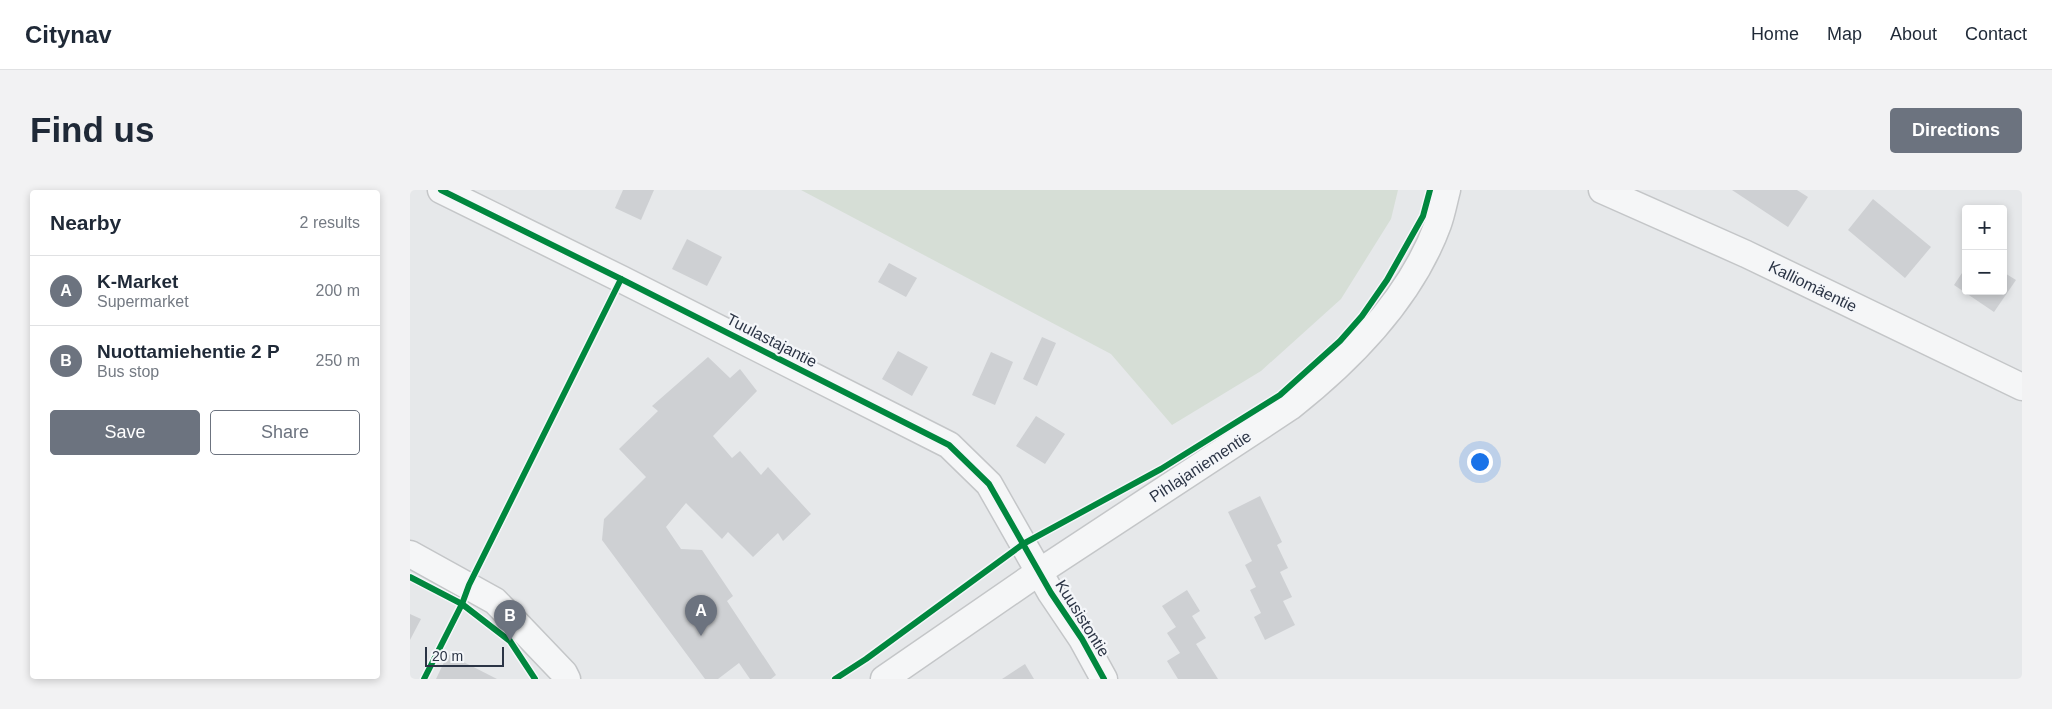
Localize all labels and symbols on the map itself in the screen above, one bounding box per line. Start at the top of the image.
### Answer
street label: Kalliomäentie [1766,258,1860,315]
street label: Tuulastajantie [724,310,820,371]
street label: Pihlajaniementie [1146,427,1254,506]
your location [1467,449,1493,475]
street label: Kuusistontie [1052,577,1113,660]
pin: A [685,595,717,636]
pin: B [494,600,526,641]
scale bar [425,644,504,667]

